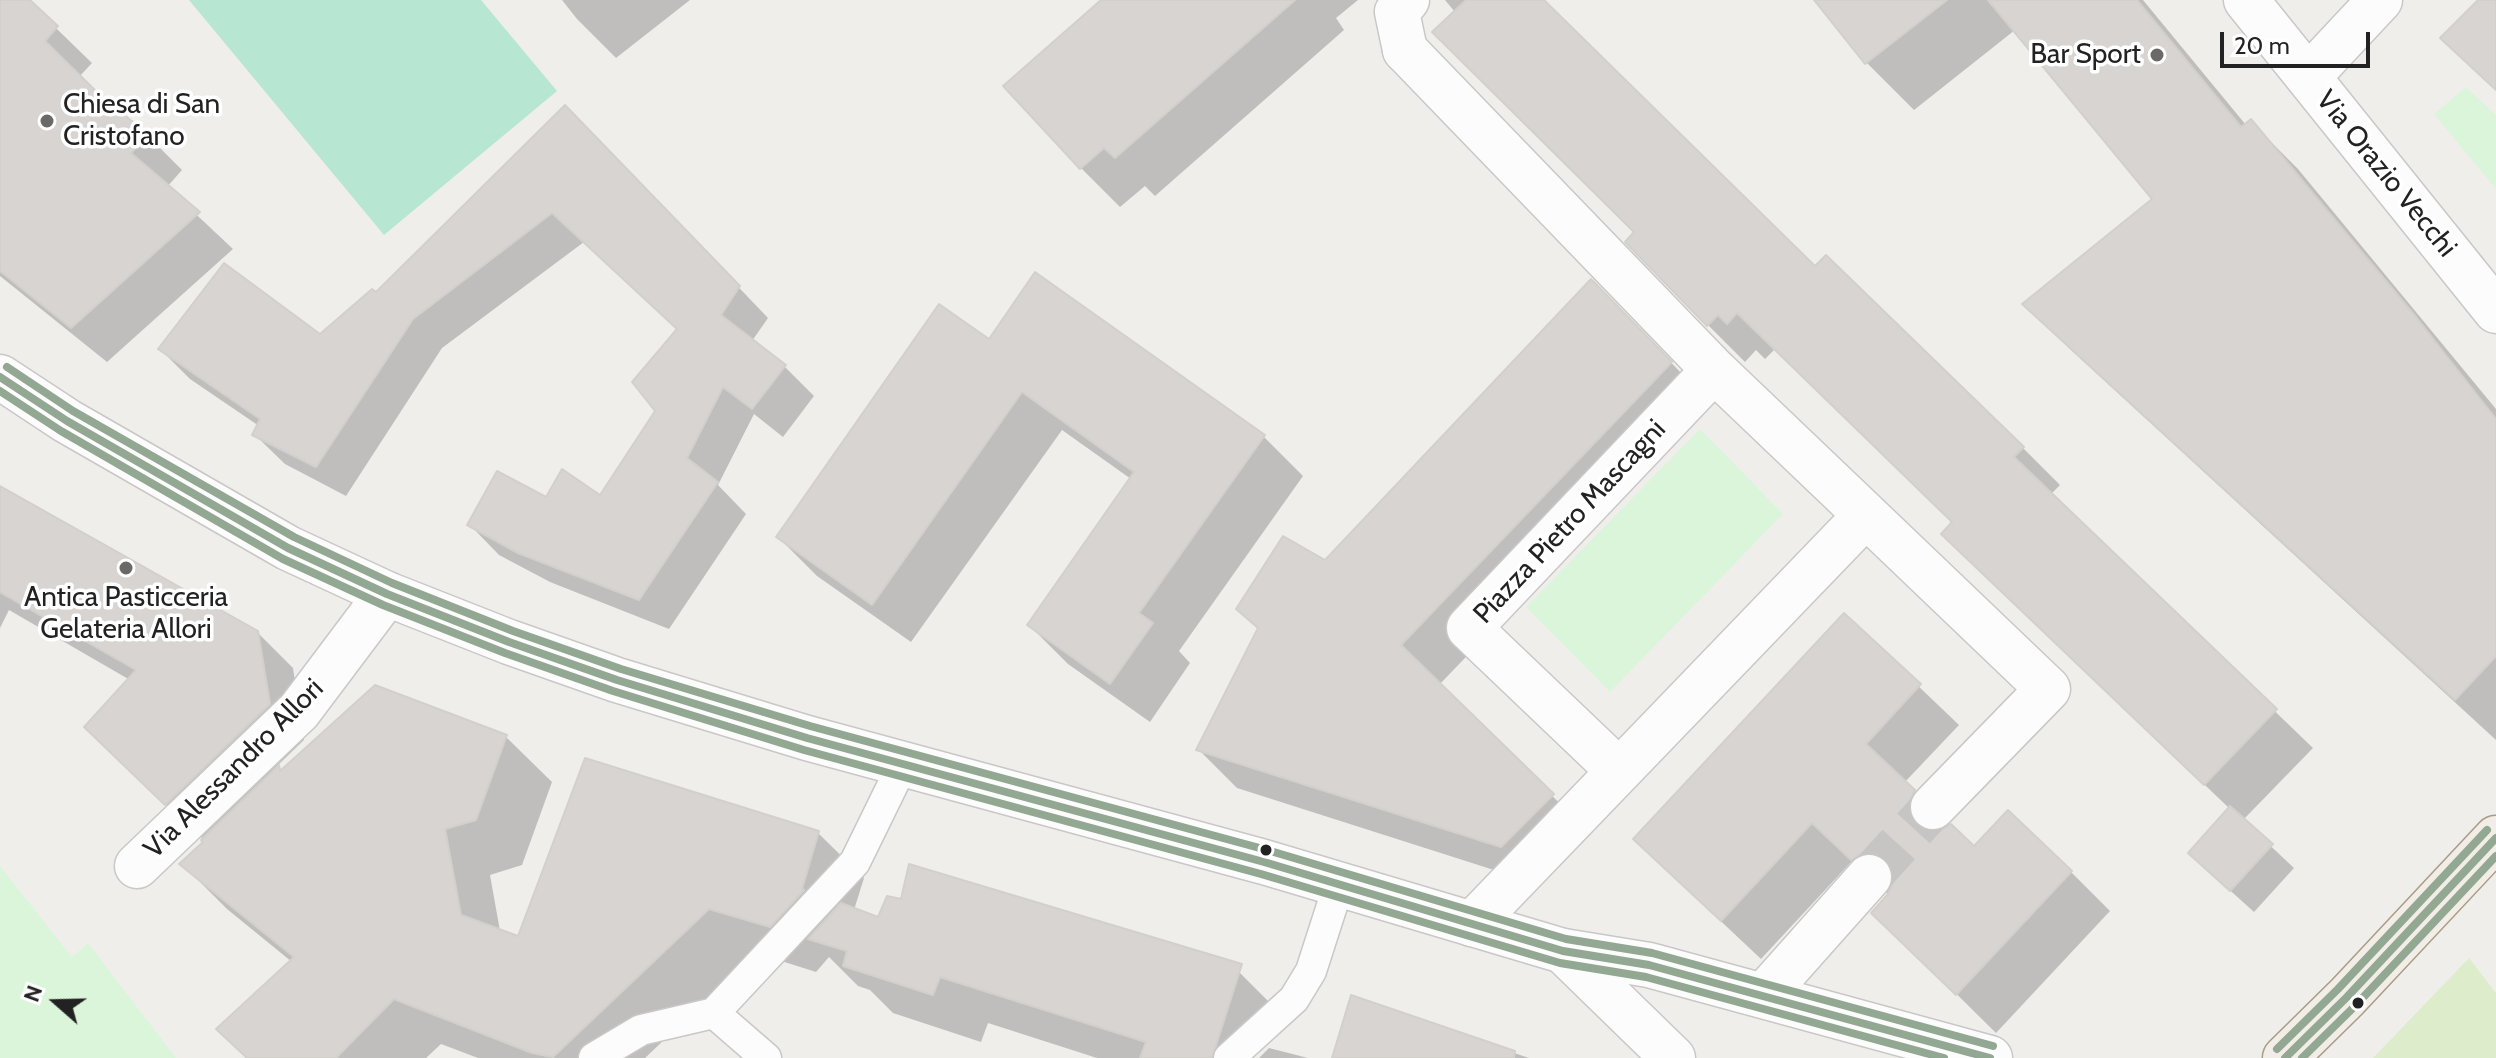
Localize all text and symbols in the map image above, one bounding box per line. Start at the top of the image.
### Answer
scale bar [2224,16,2374,66]
text: 20 m [2234,31,2290,60]
place label: Bar Sport [2030,38,2141,72]
marker: Bar Sport [2148,46,2166,64]
street label: Via Orazio Vecchi [2309,84,2463,264]
place label: Chiesa di San Cristofano [63,88,220,154]
marker: Chiesa di San Cristofano [38,112,56,130]
street label: Piazza Pietro Mascagni [1467,413,1673,631]
marker: Antica Pasticceria Gelateria Allori [117,559,135,577]
place label: Antica Pasticceria Gelateria Allori [24,581,228,647]
street label: Via Alessandro Allori [137,672,331,866]
unlabelled marker [1258,842,1274,858]
north arrow [16,962,96,1042]
text: N [18,982,48,1006]
unlabelled marker [2350,995,2366,1011]

